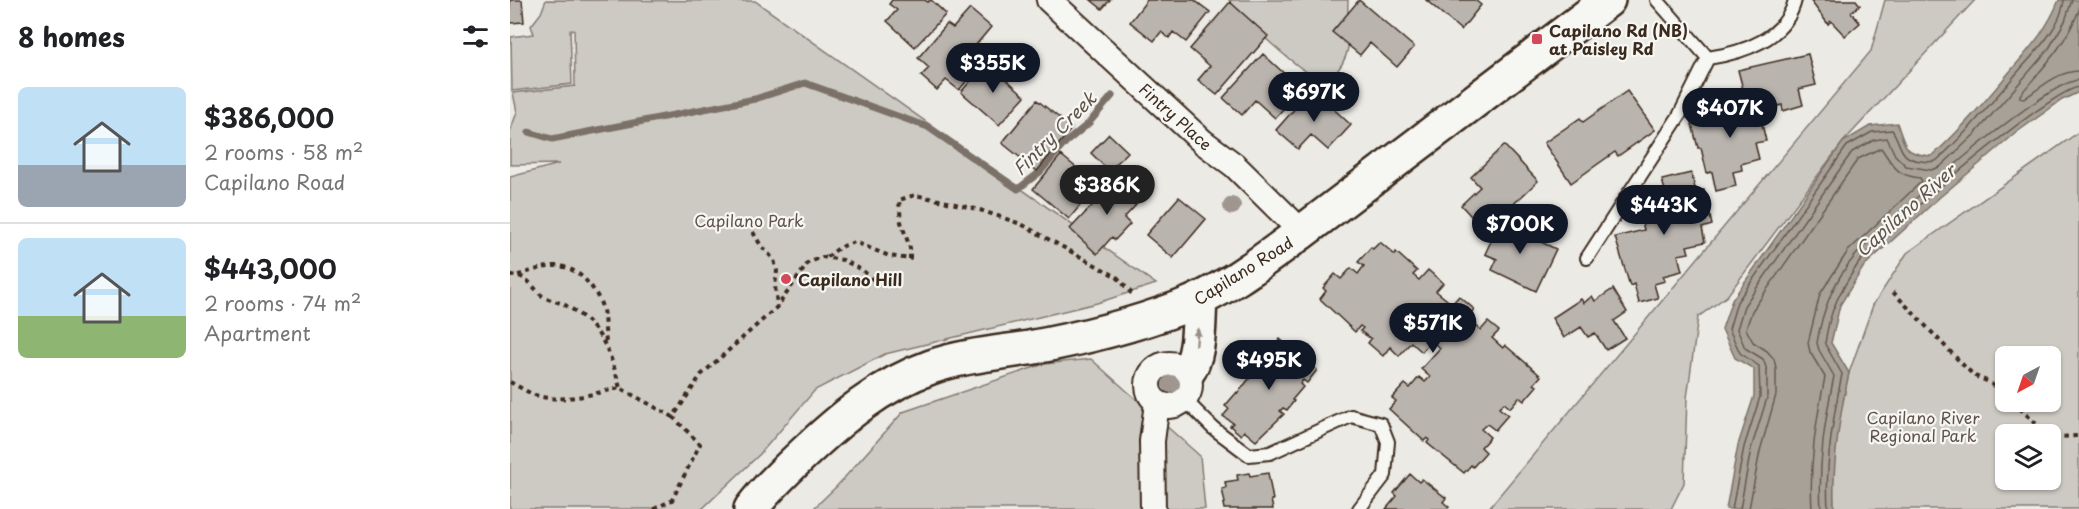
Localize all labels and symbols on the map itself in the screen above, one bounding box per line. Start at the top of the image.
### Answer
place label: Capilano Rd (NB) at Paisley Rd [1549,18,1688,60]
marker: Capilano Rd (NB) at Paisley Rd [1530,32,1544,46]
pin: $355K [951,43,1035,94]
pin: $697K [1272,72,1356,123]
street label: Fintry Place [1134,77,1218,155]
water label: Fintry Creek [1006,84,1103,181]
pin: $407K [1688,88,1772,139]
water label: Capilano River [1849,156,1963,263]
pin: $386K [1065,165,1149,216]
pin: $443K [1622,185,1706,236]
pin: $700K [1478,204,1562,255]
park label: Capilano Park [694,208,804,232]
street label: Capilano Road [1189,230,1297,310]
place label: Capilano Hill [798,267,902,291]
marker: Capilano Hill [779,272,793,286]
pin: $571K [1391,303,1475,354]
one-way arrow [1192,328,1202,347]
pin: $495K [1227,340,1311,391]
north arrow [1995,346,2061,412]
park label: Capilano River Regional Park [1867,405,1980,447]

